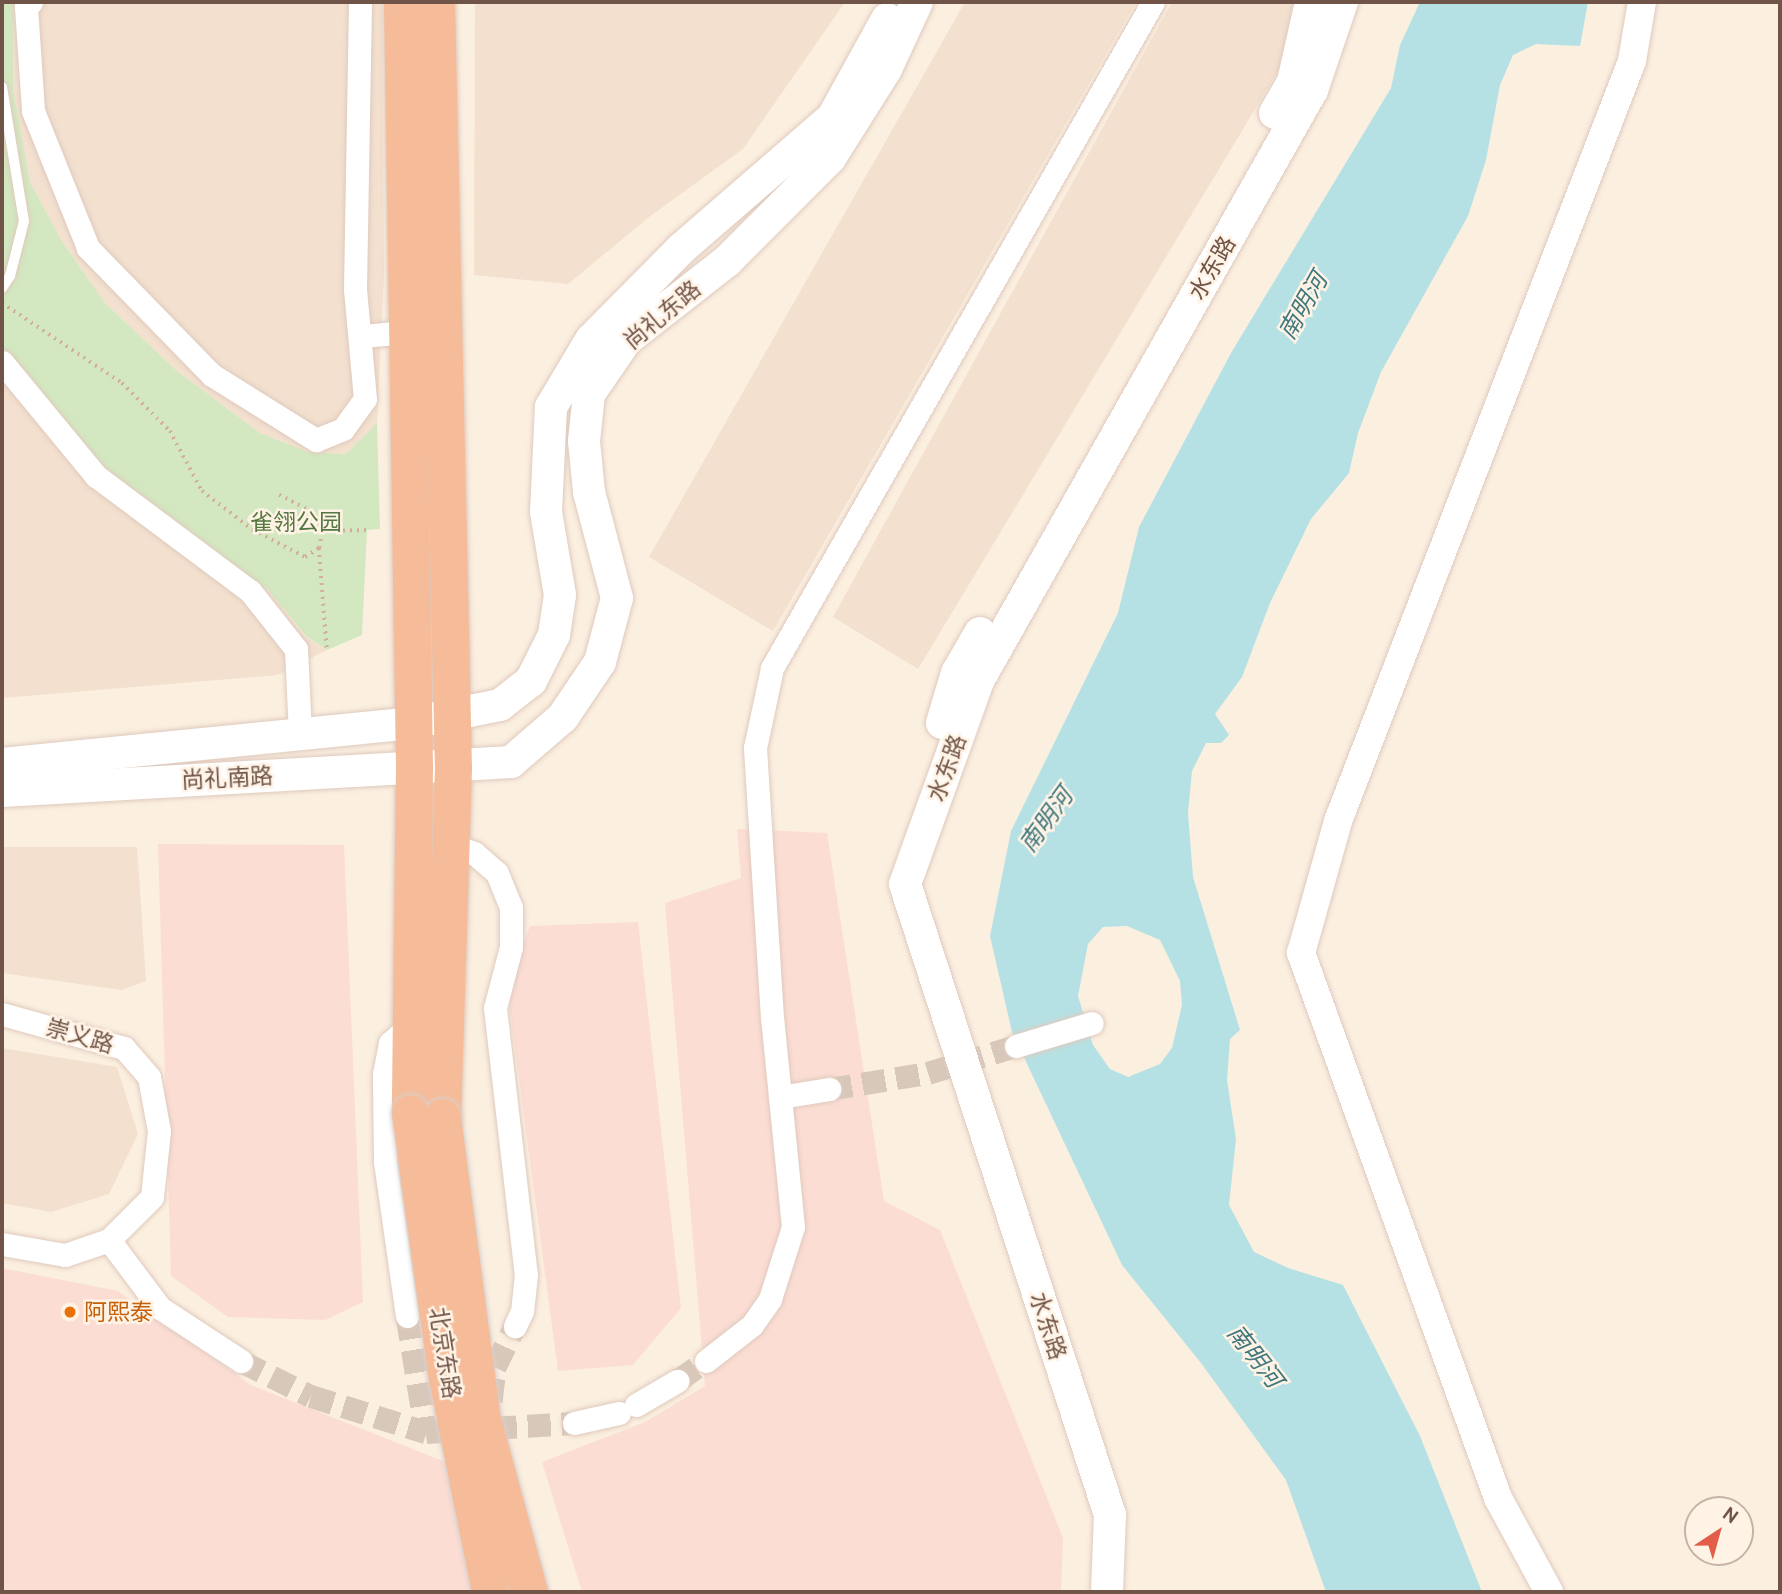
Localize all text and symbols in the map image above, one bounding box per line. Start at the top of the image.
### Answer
street label: 水东路 [1183,231,1241,305]
water label: 南明河 [1273,268,1333,344]
street label: 尚礼东路 [618,275,706,355]
park label: 雀翎公园 [250,508,342,536]
street label: 水东路 [922,731,972,805]
street label: 尚礼南路 [180,762,274,794]
water label: 南明河 [1013,782,1079,858]
street label: 崇义路 [43,1013,117,1059]
street label: 水东路 [1024,1289,1072,1363]
place label: 阿熙泰 [84,1298,153,1326]
marker: 阿熙泰 [62,1304,78,1320]
street label: 北京东路 [424,1305,466,1401]
water label: 南明河 [1221,1319,1289,1393]
north arrow [1684,1496,1754,1566]
text: N [1718,1502,1743,1528]

